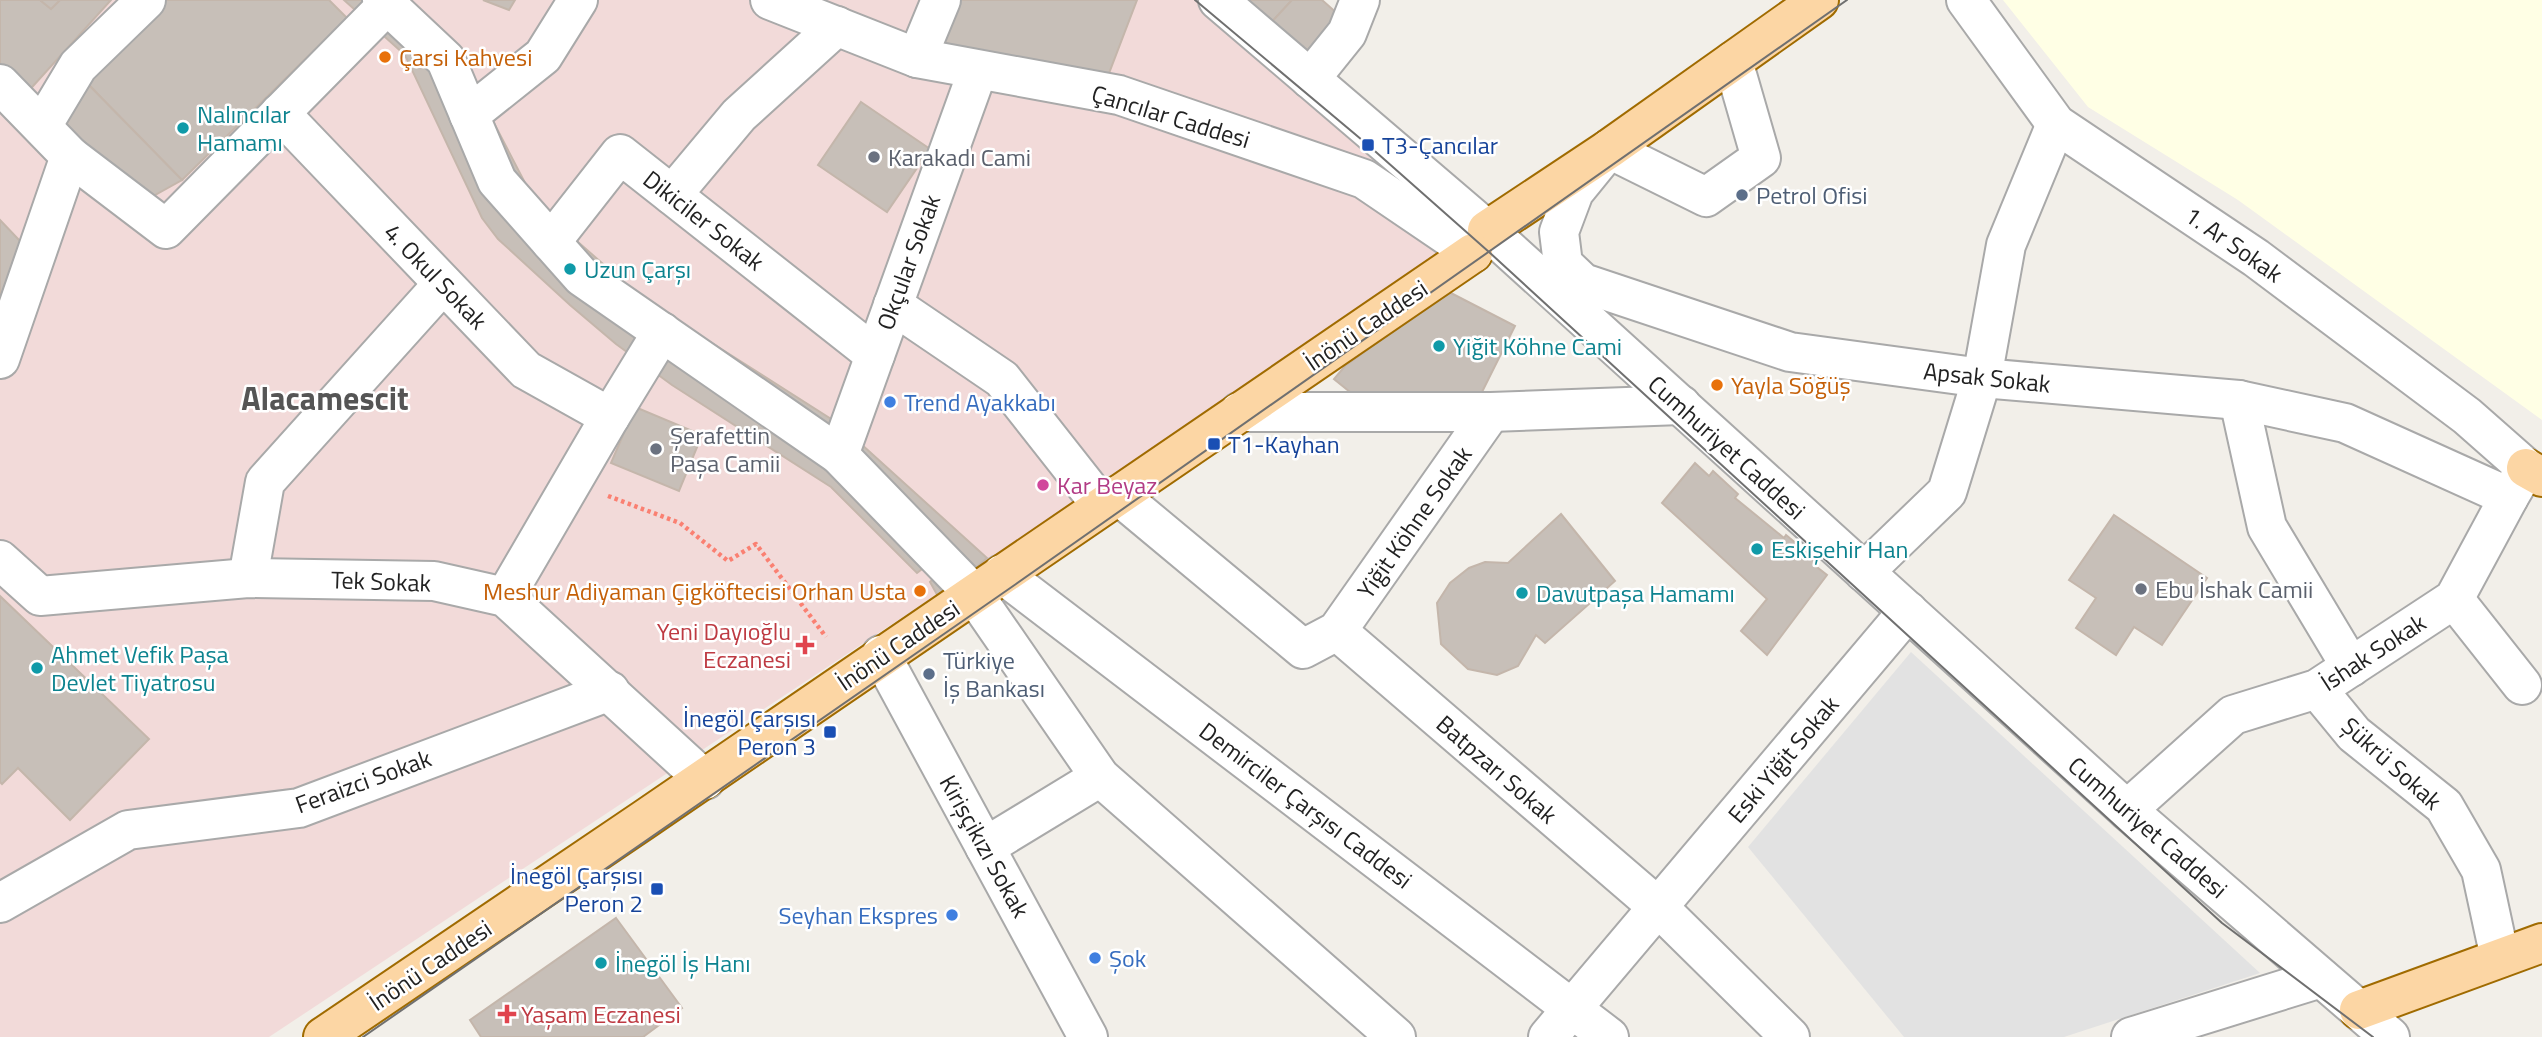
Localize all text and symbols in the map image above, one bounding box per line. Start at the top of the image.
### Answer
place label: Çarsi Kahvesi [399,39,532,75]
marker: Çarsi Kahvesi [377,49,393,65]
street label: Çancılar Caddesi [1087,75,1255,157]
place label: Nalıncılar Hamamı [197,96,291,160]
marker: Nalıncılar Hamamı [175,120,191,136]
place label: T3-Çancılar [1382,127,1498,163]
marker: T3-Çancılar [1360,137,1376,153]
place label: Karakadı Cami [888,139,1031,175]
marker: Karakadı Cami [866,149,882,165]
street label: Dikiciler Sokak [636,161,773,279]
place label: Petrol Ofisi [1756,177,1868,213]
marker: Petrol Ofisi [1734,187,1750,203]
street label: Okçular Sokak [867,189,949,335]
street label: 1. Ar Sokak [2178,197,2291,291]
street label: 4. Okul Sokak [376,215,496,338]
place label: Uzun Çarşı [584,251,691,287]
marker: Uzun Çarşı [562,261,578,277]
street label: İnönü Caddesi [1297,271,1435,379]
place label: Yiğit Köhne Cami [1453,328,1622,364]
marker: Yiğit Köhne Cami [1431,338,1447,354]
street label: Apsak Sokak [1922,352,2053,402]
street label: Cumhuriyet Caddesi [1640,366,1814,528]
place label: Yayla Söğüş [1731,367,1851,403]
district label: Alacamescit [241,374,409,422]
marker: Yayla Söğüş [1709,377,1725,393]
place label: Trend Ayakkabı [904,384,1056,420]
marker: Trend Ayakkabı [882,394,898,410]
place label: Şerafettin Paşa Camii [670,417,780,481]
place label: T1-Kayhan [1228,426,1340,462]
marker: T1-Kayhan [1206,436,1222,452]
street label: Yiğit Köhne Sokak [1348,438,1480,606]
marker: Şerafettin Paşa Camii [648,441,664,457]
place label: Kar Beyaz [1057,467,1157,503]
marker: Kar Beyaz [1035,477,1051,493]
place label: Eskişehir Han [1771,531,1908,567]
marker: Eskişehir Han [1749,541,1765,557]
street label: Tek Sokak [330,561,432,601]
place label: Ebu İshak Camii [2155,571,2313,607]
place label: Meshur Adiyaman Çigköftecisi Orhan Usta [483,573,906,609]
place label: Davutpaşa Hamamı [1536,575,1735,611]
marker: Ebu İshak Camii [2133,581,2149,597]
marker: Meshur Adiyaman Çigköftecisi Orhan Usta [912,583,928,599]
marker: Davutpaşa Hamamı [1514,585,1530,601]
street label: İnönü Caddesi [829,591,967,699]
street label: İshak Sokak [2313,604,2433,700]
place label: Yeni Dayıoğlu Eczanesi [657,613,791,677]
place label: Ahmet Vefik Paşa Devlet Tiyatrosu [51,636,229,700]
marker: Yeni Dayıoğlu Eczanesi [797,637,813,653]
place label: Türkiye İş Bankası [943,642,1045,706]
marker: Ahmet Vefik Paşa Devlet Tiyatrosu [29,660,45,676]
marker: Türkiye İş Bankası [921,666,937,682]
street label: Eski Yiğit Sokak [1719,687,1847,831]
place label: İnegöl Çarşısı Peron 3 [683,700,816,764]
street label: Batpzarı Sokak [1429,706,1566,832]
street label: Şükrü Sokak [2334,708,2451,818]
street label: Demirciler Çarşısı Caddesi [1192,713,1420,897]
marker: İnegöl Çarşısı Peron 3 [822,724,838,740]
street label: Feraizci Sokak [290,740,437,822]
street label: Cumhuriyet Caddesi [2060,748,2236,906]
street label: Kirişçikızı Sokak [931,768,1039,924]
place label: İnegöl Çarşısı Peron 2 [510,857,643,921]
marker: İnegöl Çarşısı Peron 2 [649,881,665,897]
place label: Seyhan Ekspres [778,897,938,933]
marker: Seyhan Ekspres [944,907,960,923]
street label: İnönü Caddesi [361,911,499,1019]
place label: Şok [1109,940,1147,976]
place label: İnegöl İş Hanı [615,945,750,981]
marker: Şok [1087,950,1103,966]
marker: İnegöl İş Hanı [593,955,609,971]
place label: Yaşam Eczanesi [521,996,681,1032]
marker: Yaşam Eczanesi [499,1006,515,1022]

